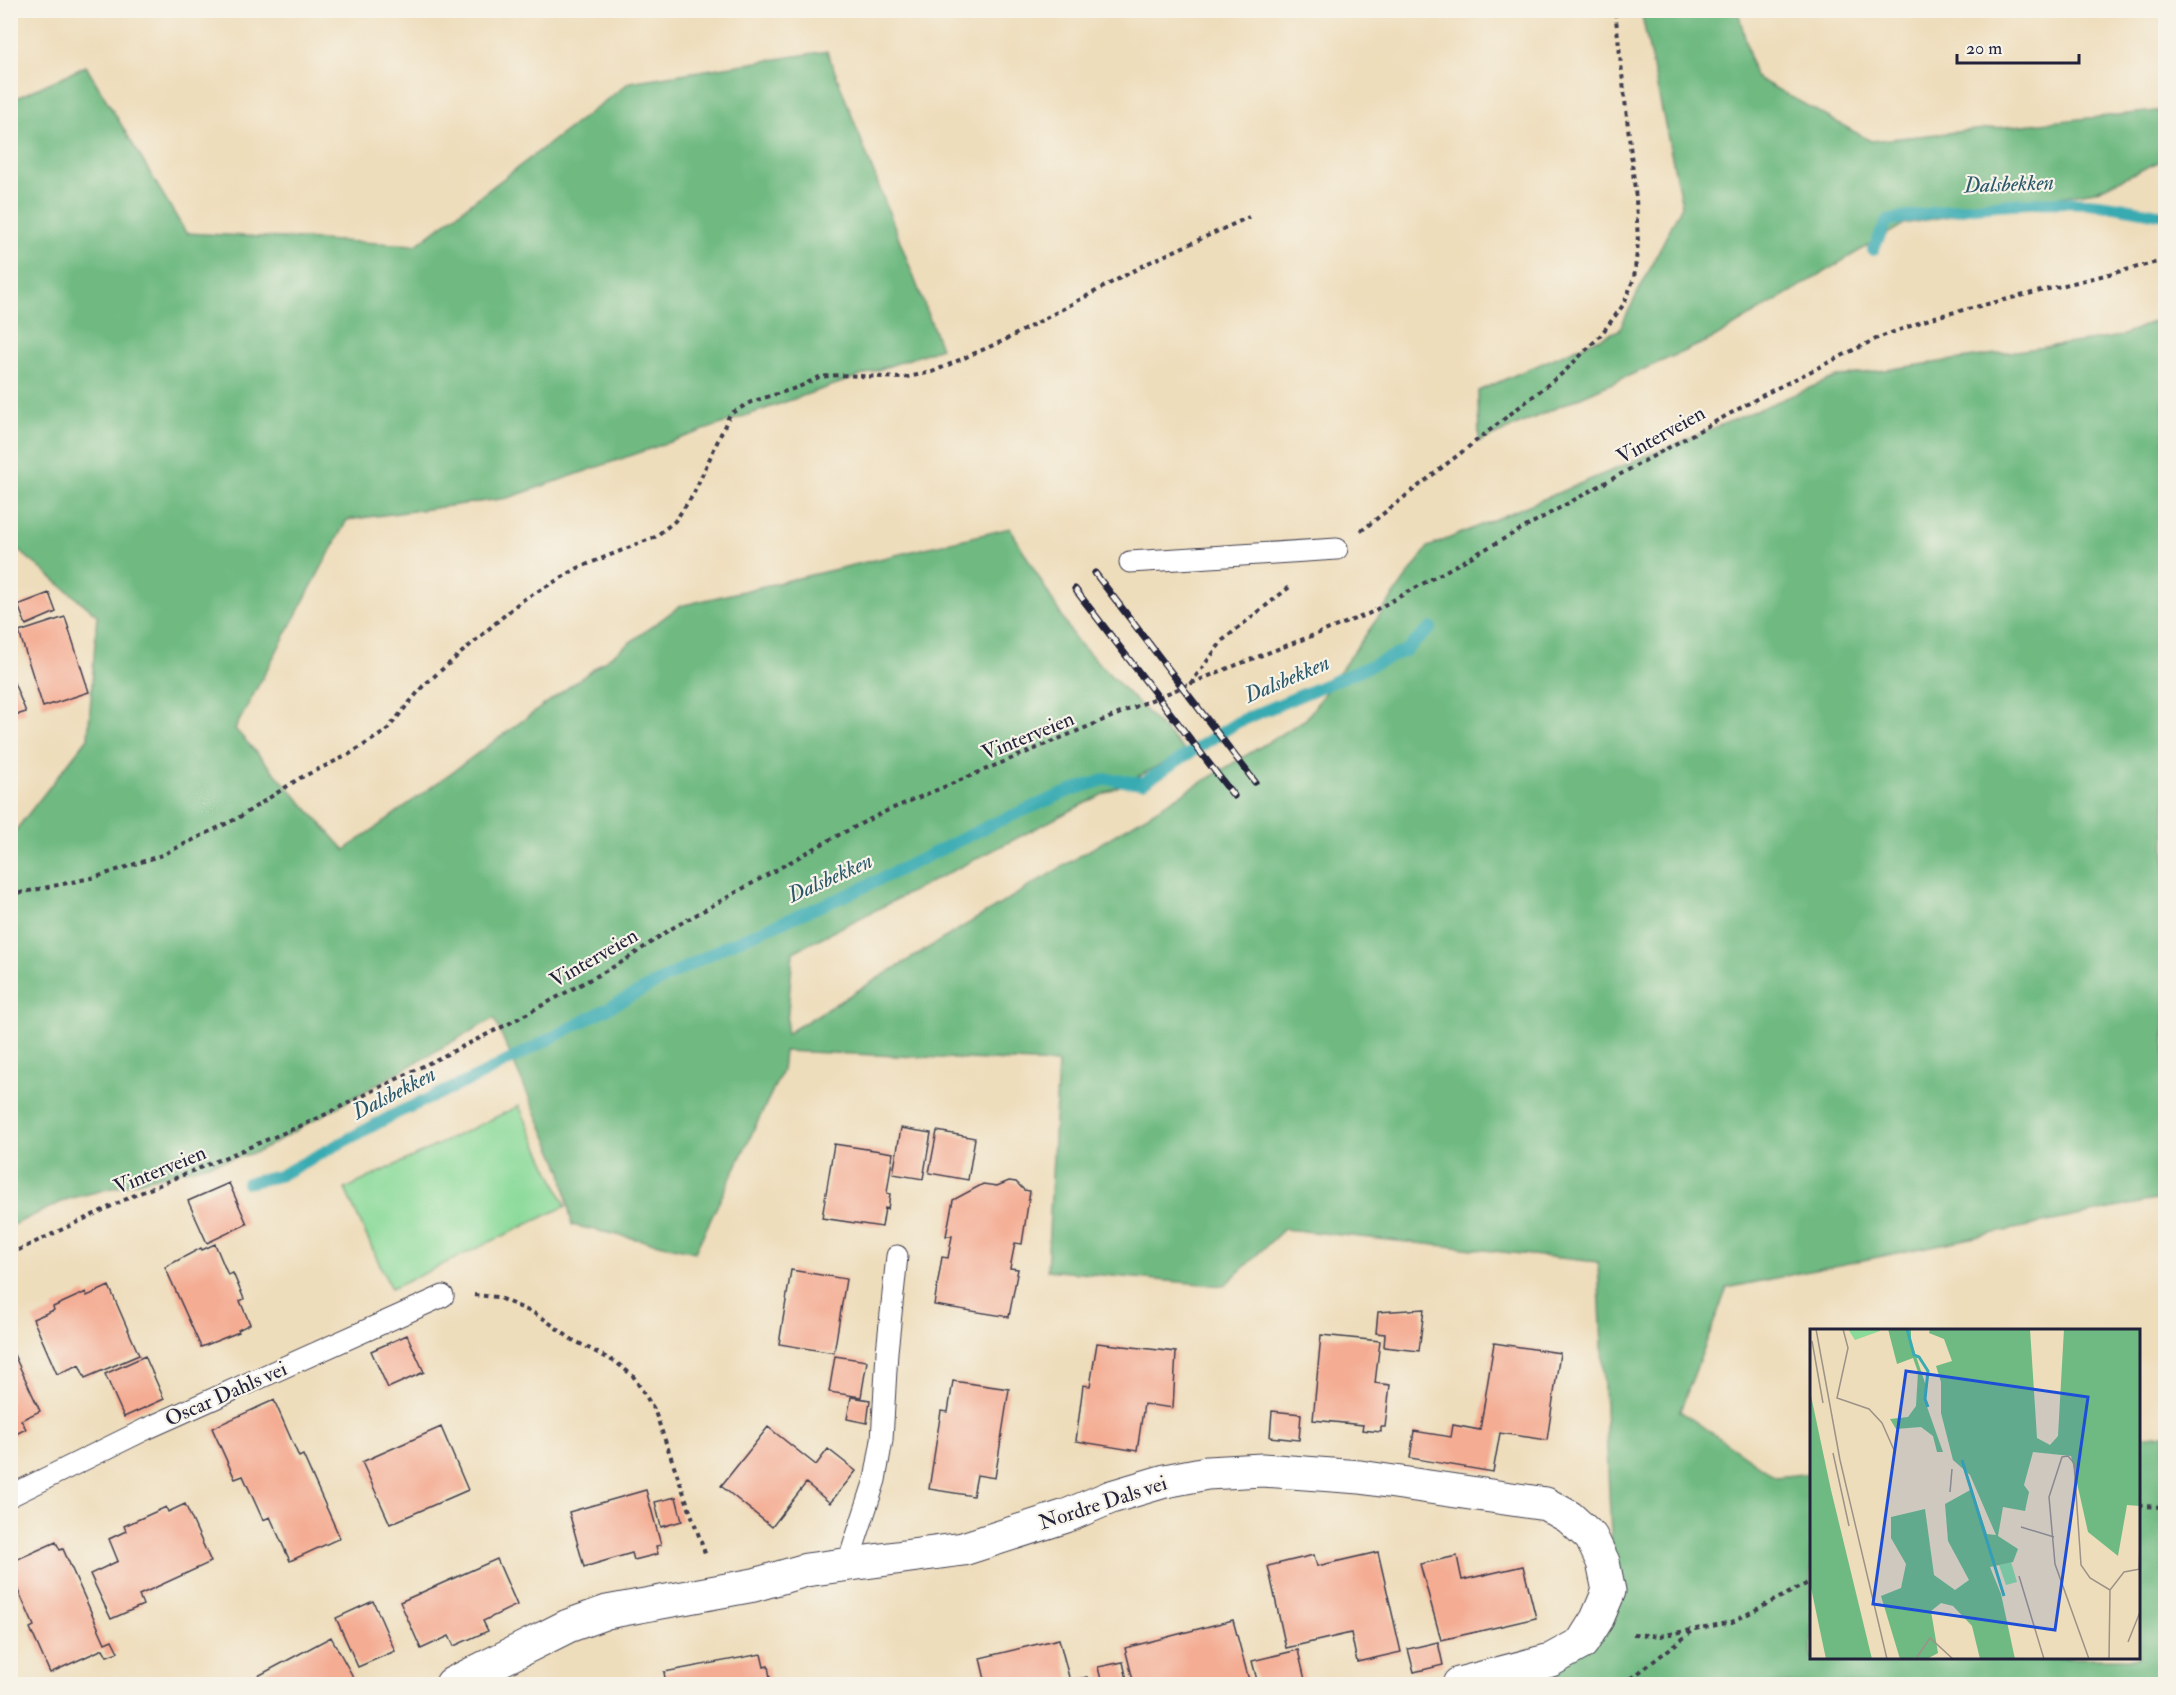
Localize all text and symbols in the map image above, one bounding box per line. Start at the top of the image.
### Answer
scale bar [1957,27,2078,65]
text: 20 m [1966,37,2002,60]
water label: Dalsbekken [1963,168,2054,200]
street label: Vinterveien [1612,399,1710,470]
water label: Dalsbekken [1239,649,1334,710]
street label: Vinterveien [978,705,1078,767]
water label: Dalsbekken [782,847,877,909]
street label: Vinterveien [545,922,643,994]
water label: Dalsbekken [347,1060,440,1126]
street label: Vinterveien [110,1139,210,1201]
inset map [1810,1329,2140,1659]
street label: Oscar Dahls vei [161,1355,292,1433]
street label: Nordre Dals vei [1035,1469,1171,1536]

